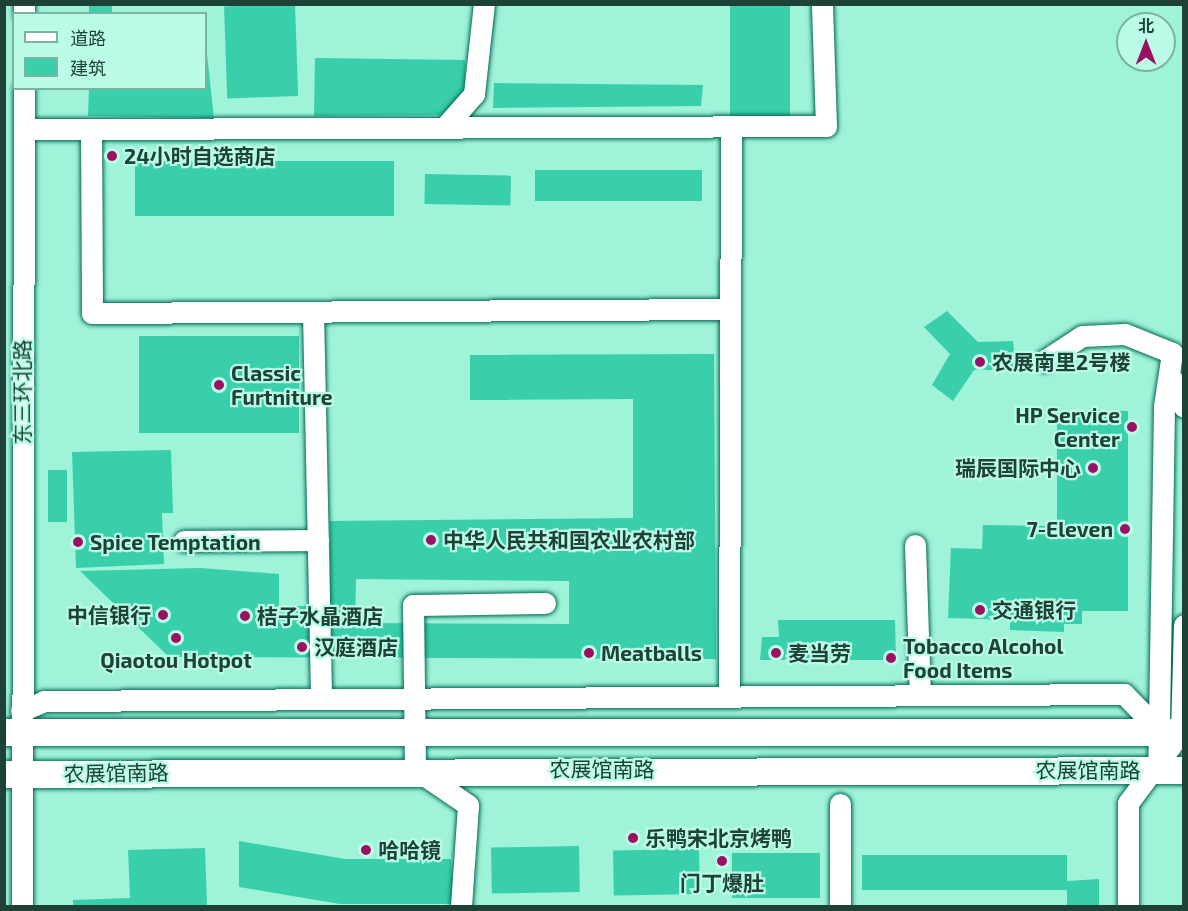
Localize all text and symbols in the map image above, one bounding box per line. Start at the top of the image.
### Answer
legend [12,12,207,90]
north arrow [1116,12,1176,72]
text: 北 [1138,16,1154,35]
text: 道路 [70,27,106,49]
text: 建筑 [70,57,106,79]
place label: 24小时自选商店 [124,143,276,169]
marker: 24小时自选商店 [105,149,119,163]
street label: 东三环北路 [9,340,35,444]
place label: 农展南里2号楼 [992,349,1130,375]
marker: 农展南里2号楼 [973,355,987,369]
place label: Classic Furtniture [231,360,333,410]
marker: Classic Furtniture [212,378,226,392]
place label: HP Service Center [1015,402,1120,452]
marker: HP Service Center [1125,420,1139,434]
place label: 瑞辰国际中心 [955,455,1081,481]
marker: 瑞辰国际中心 [1086,461,1100,475]
place label: 7-Eleven [1027,516,1113,542]
marker: 7-Eleven [1118,522,1132,536]
place label: 中华人民共和国农业农村部 [443,527,695,553]
place label: Spice Temptation [90,529,261,555]
marker: 中华人民共和国农业农村部 [424,533,438,547]
marker: Spice Temptation [71,535,85,549]
place label: 交通银行 [992,597,1076,623]
place label: 中信银行 [67,602,151,628]
place label: 桔子水晶酒店 [257,603,383,629]
marker: 交通银行 [973,603,987,617]
marker: 中信银行 [156,608,170,622]
marker: 桔子水晶酒店 [238,609,252,623]
marker: Qiaotou Hotpot [169,631,183,645]
place label: Tobacco Alcohol Food Items [903,633,1064,683]
place label: 汉庭酒店 [314,634,398,660]
marker: 汉庭酒店 [295,640,309,654]
place label: Meatballs [601,640,702,666]
place label: 麦当劳 [788,640,851,666]
marker: Meatballs [582,646,596,660]
marker: 麦当劳 [769,646,783,660]
place label: Qiaotou Hotpot [100,647,252,673]
marker: Tobacco Alcohol Food Items [884,651,898,665]
street label: 农展馆南路 [550,756,654,782]
street label: 农展馆南路 [1036,757,1140,783]
street label: 农展馆南路 [63,759,169,787]
place label: 乐鸭宋北京烤鸭 [645,825,792,851]
marker: 乐鸭宋北京烤鸭 [626,831,640,845]
place label: 哈哈镜 [378,837,441,863]
marker: 哈哈镜 [359,843,373,857]
marker: 门丁爆肚 [715,854,729,868]
place label: 门丁爆肚 [680,870,764,896]

